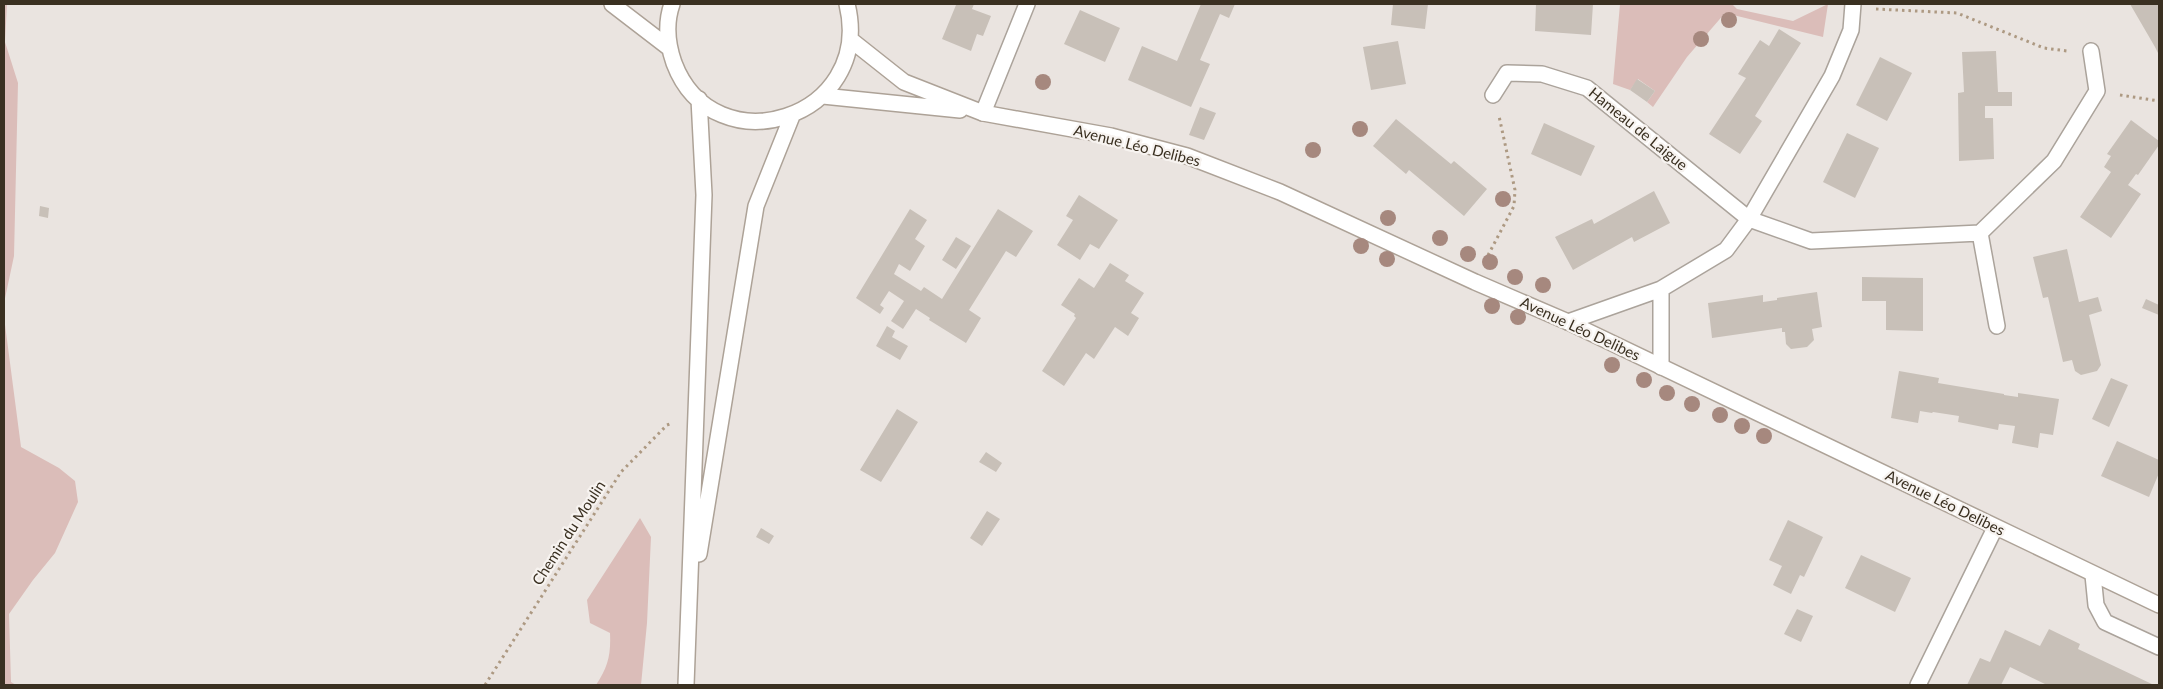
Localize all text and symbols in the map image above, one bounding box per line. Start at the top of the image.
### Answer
street label: Hameau de Laigue [1586,83,1692,174]
street label: Avenue Léo Delibes [1072,121,1203,170]
street label: Avenue Léo Delibes [1518,292,1643,364]
street label: Avenue Léo Delibes [1883,465,2008,539]
street label: Chemin du Moulin [528,477,609,588]

